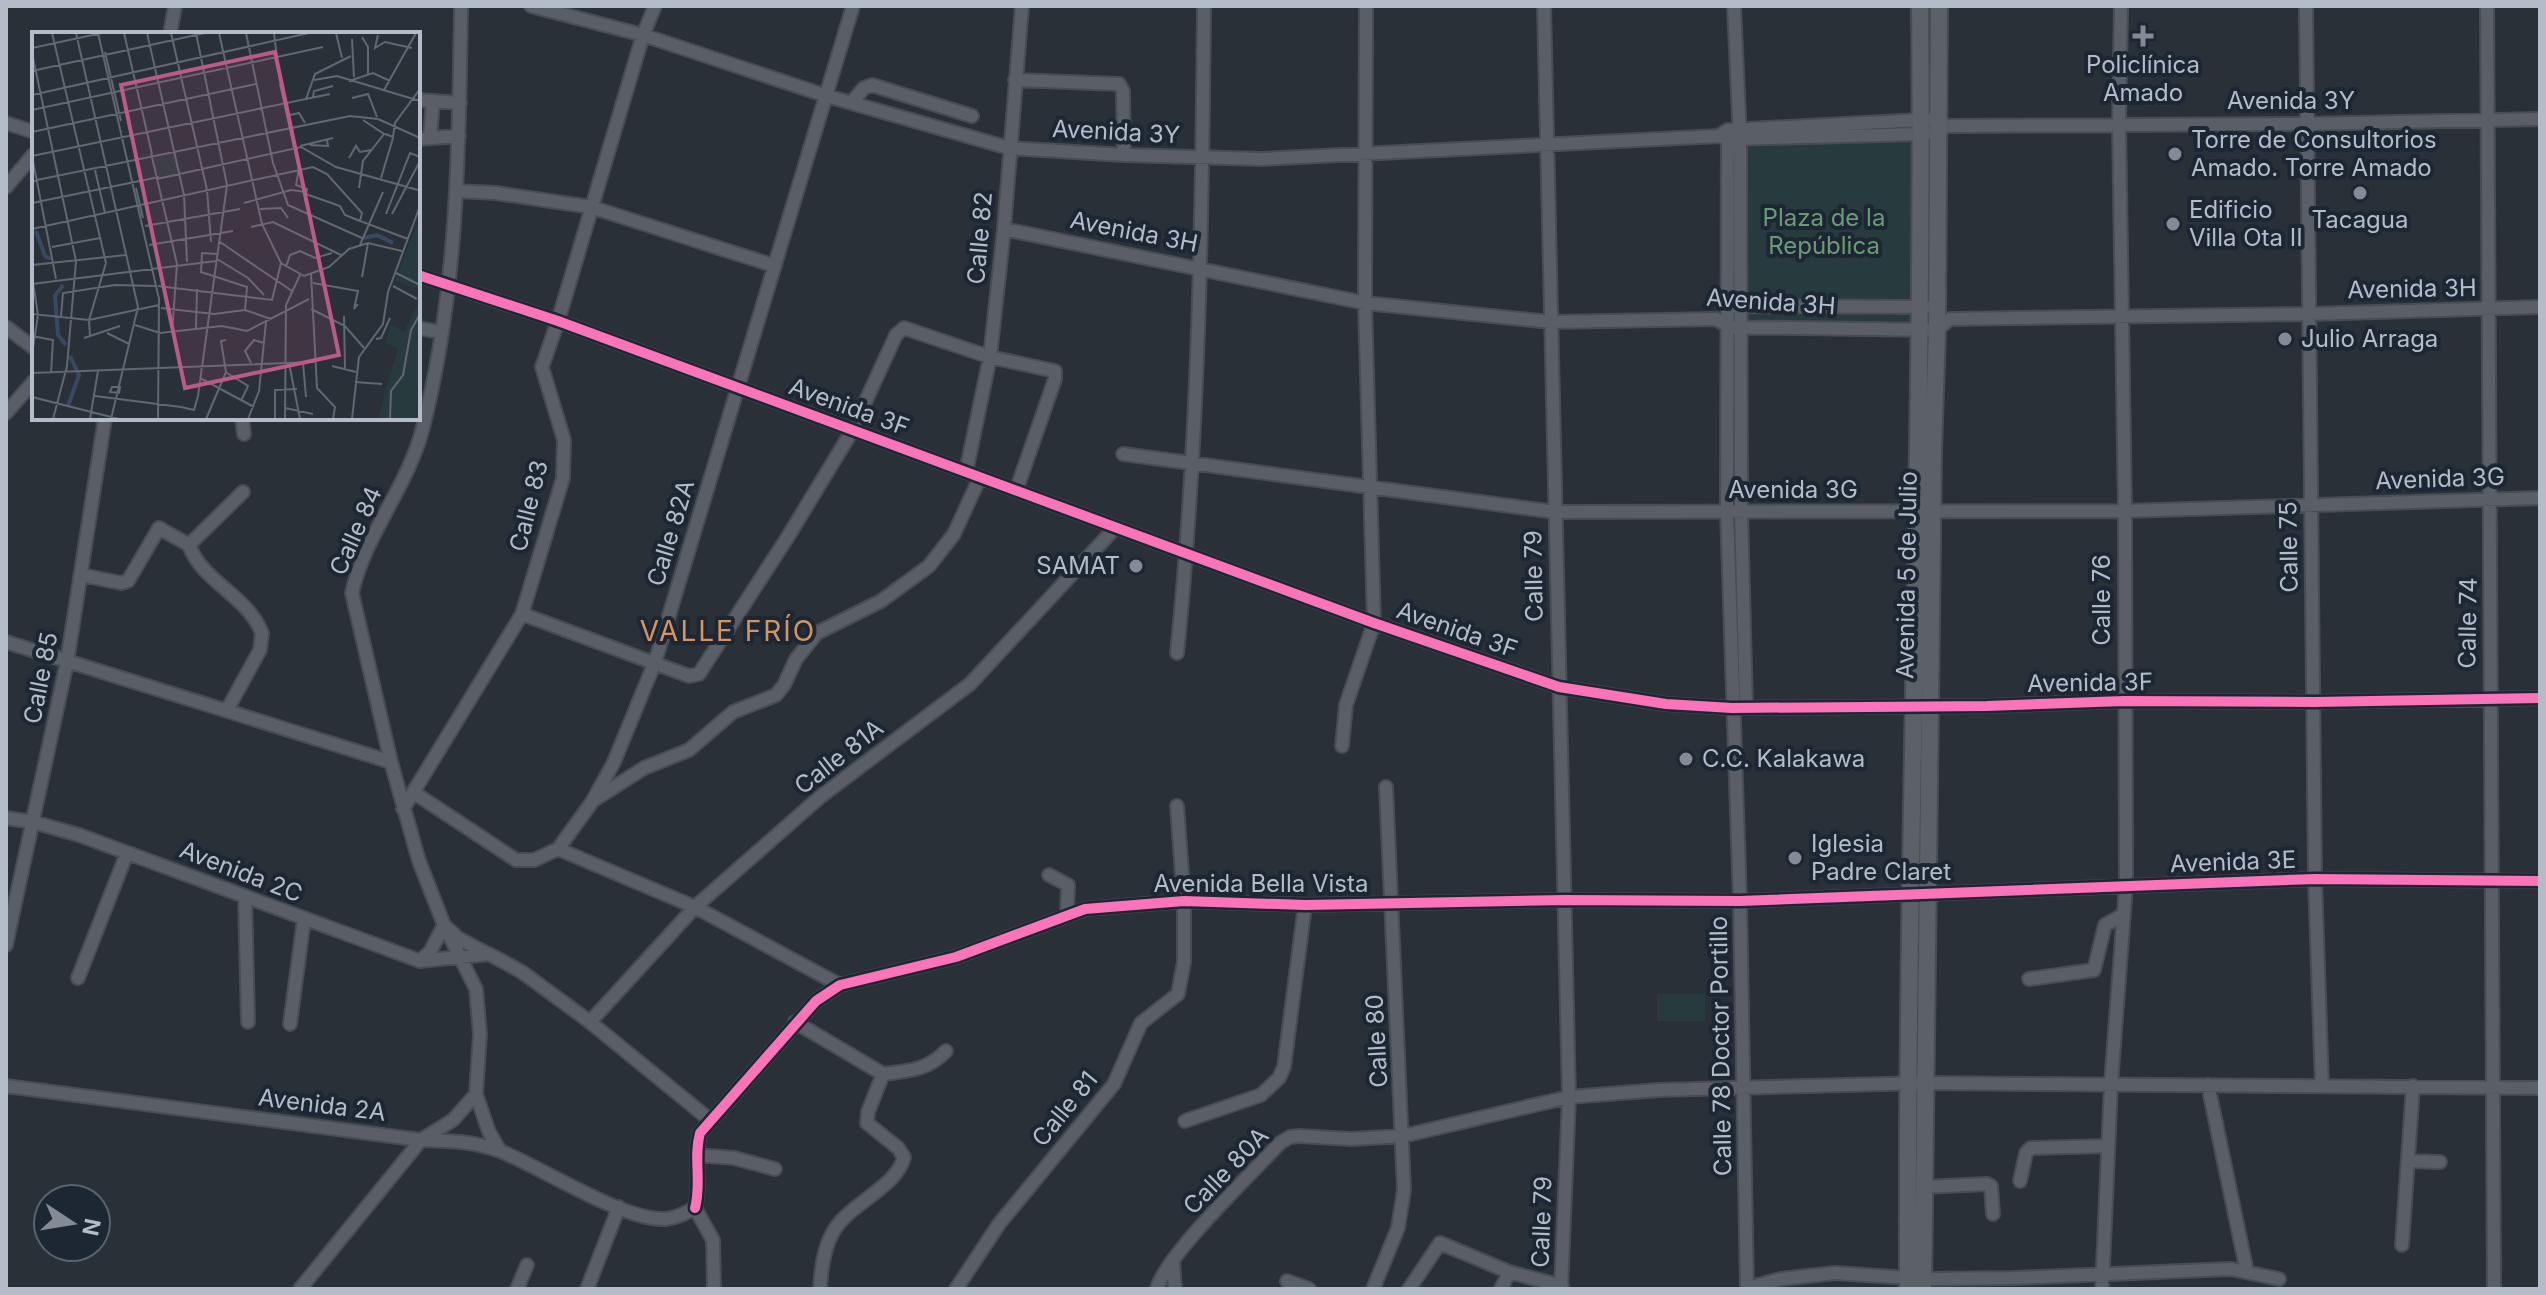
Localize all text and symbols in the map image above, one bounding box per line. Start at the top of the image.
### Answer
marker: Policlínica Amado [2132,25,2154,47]
inset map [32,32,420,420]
place label: Policlínica Amado [2086,50,2200,107]
street label: Avenida 3Y [2227,86,2355,115]
street label: Avenida 3Y [1051,114,1181,149]
place label: Torre de Consultorios Amado. Torre Amado [2191,125,2437,182]
marker: Torre de Consultorios Amado. Torre Amado [2166,145,2184,163]
marker: Tacagua [2351,184,2369,202]
street label: Calle 82 [961,190,998,285]
place label: Edificio Villa Ota II [2189,195,2303,252]
park label: Plaza de la República [1763,203,1885,260]
street label: Avenida 3H [1068,205,1200,258]
place label: Tacagua [2311,205,2409,234]
marker: Edificio Villa Ota II [2164,215,2182,233]
street label: Avenida 3H [2347,273,2477,304]
street label: Avenida 3H [1705,283,1837,320]
place label: Julio Arraga [2301,324,2438,353]
marker: Julio Arraga [2276,330,2294,348]
street label: Avenida 3F [785,371,913,442]
street label: Calle 83 [503,457,554,555]
street label: Avenida 3G [2375,462,2505,495]
street label: Avenida 5 de Julio [1890,471,1923,679]
street label: Avenida 3G [1728,475,1858,504]
street label: Calle 82A [641,476,700,589]
street label: Calle 84 [323,482,388,580]
street label: Calle 75 [2273,501,2304,593]
street label: Calle 79 [1518,530,1549,622]
place label: SAMAT [1036,551,1120,580]
street label: Calle 76 [2087,554,2116,646]
marker: SAMAT [1127,557,1145,575]
street label: Calle 74 [2452,577,2483,669]
street label: Avenida 3F [1393,595,1521,664]
district label: VALLE FRÍO [640,613,816,648]
street label: Calle 85 [17,630,64,726]
street label: Avenida 3F [2027,667,2153,698]
street label: Calle 81A [789,713,889,800]
place label: C.C. Kalakawa [1702,744,1865,773]
marker: C.C. Kalakawa [1677,750,1695,768]
place label: Iglesia Padre Claret [1811,829,1951,886]
street label: Avenida 2C [176,835,307,908]
street label: Avenida 3E [2169,845,2297,878]
marker: Iglesia Padre Claret [1786,849,1804,867]
street label: Avenida Bella Vista [1154,869,1368,898]
street label: Calle 78 Doctor Portillo [1704,916,1737,1176]
street label: Calle 80 [1360,994,1393,1088]
street label: Calle 81 [1026,1065,1104,1152]
street label: Avenida 2A [257,1082,387,1127]
street label: Calle 80A [1177,1121,1274,1220]
street label: Calle 79 [1525,1176,1558,1268]
north arrow [32,1183,112,1263]
text: N [77,1216,106,1238]

